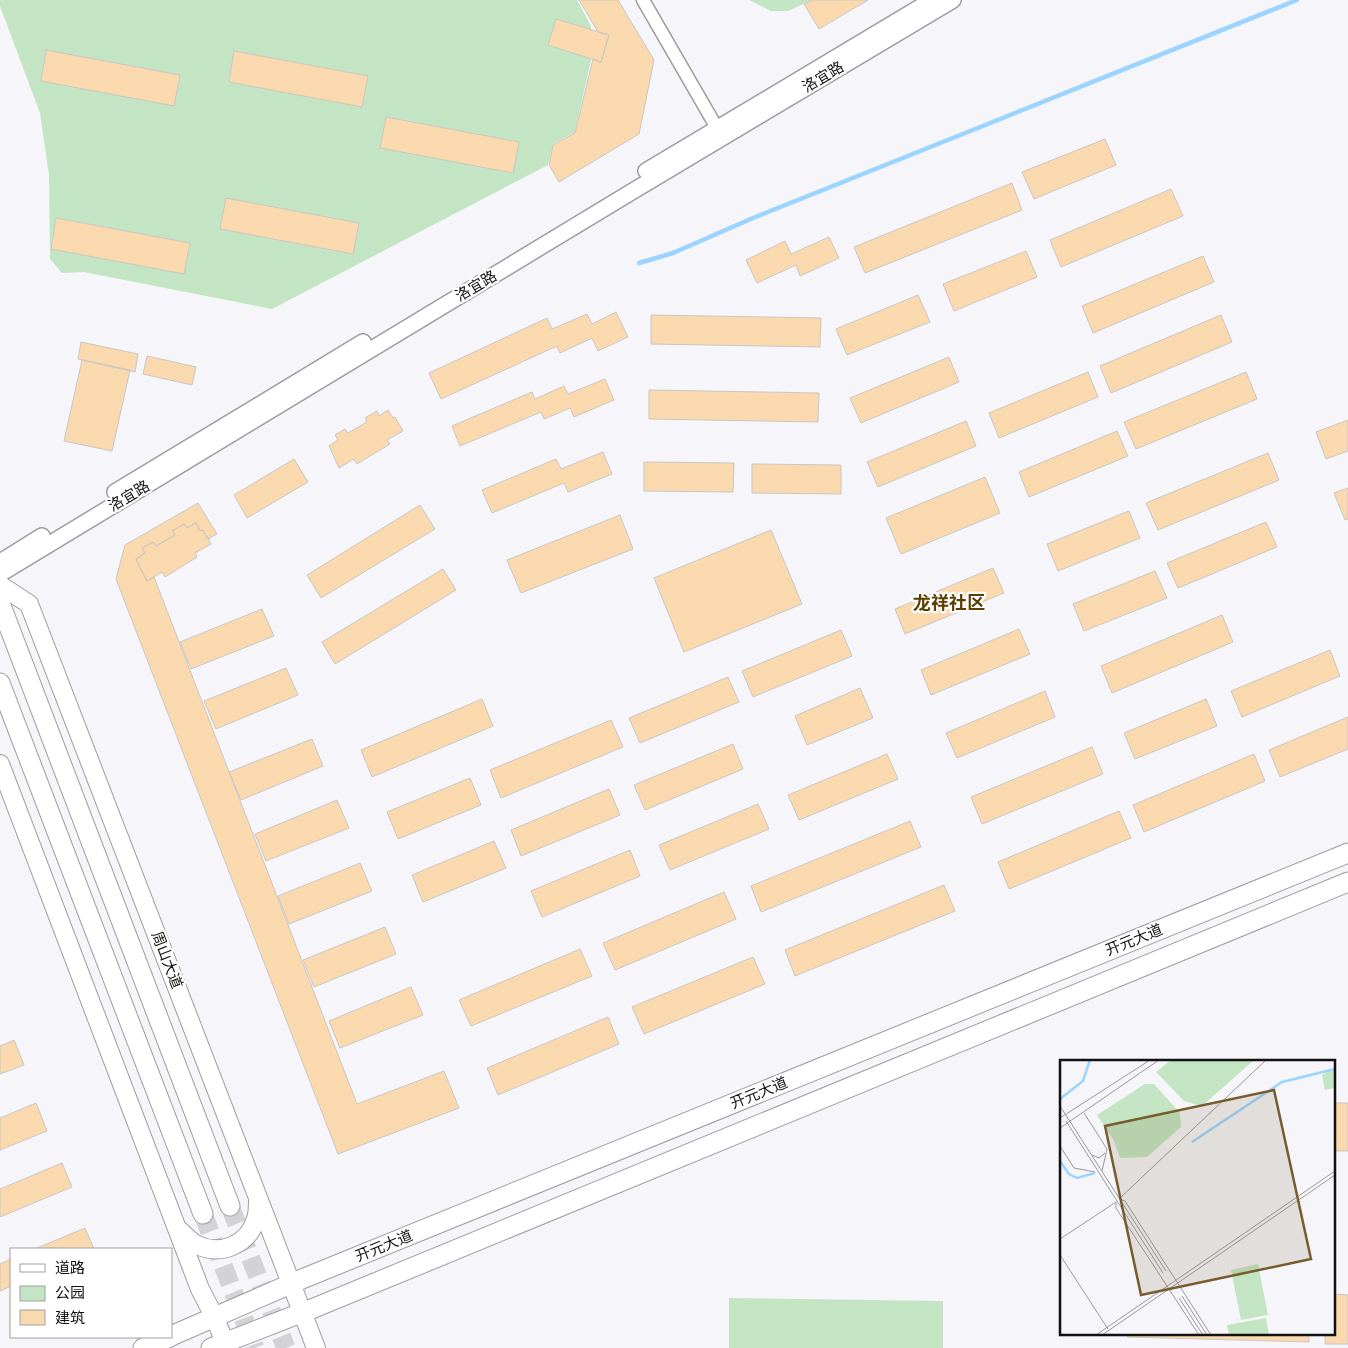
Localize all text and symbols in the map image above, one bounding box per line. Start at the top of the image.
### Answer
street label: 洛宜路 [799,58,846,95]
street label: 洛宜路 [452,267,499,304]
street label: 洛宜路 [105,477,152,514]
district label: 龙祥社区 [913,593,985,613]
street label: 开元大道 [1103,920,1165,959]
street label: 周山大道 [149,929,186,991]
inset map [1060,1060,1336,1336]
street label: 开元大道 [728,1073,790,1112]
street label: 开元大道 [353,1226,415,1265]
legend [10,1248,172,1338]
text: 道路 [55,1259,85,1276]
text: 公园 [55,1284,85,1301]
text: 建筑 [55,1309,85,1326]

